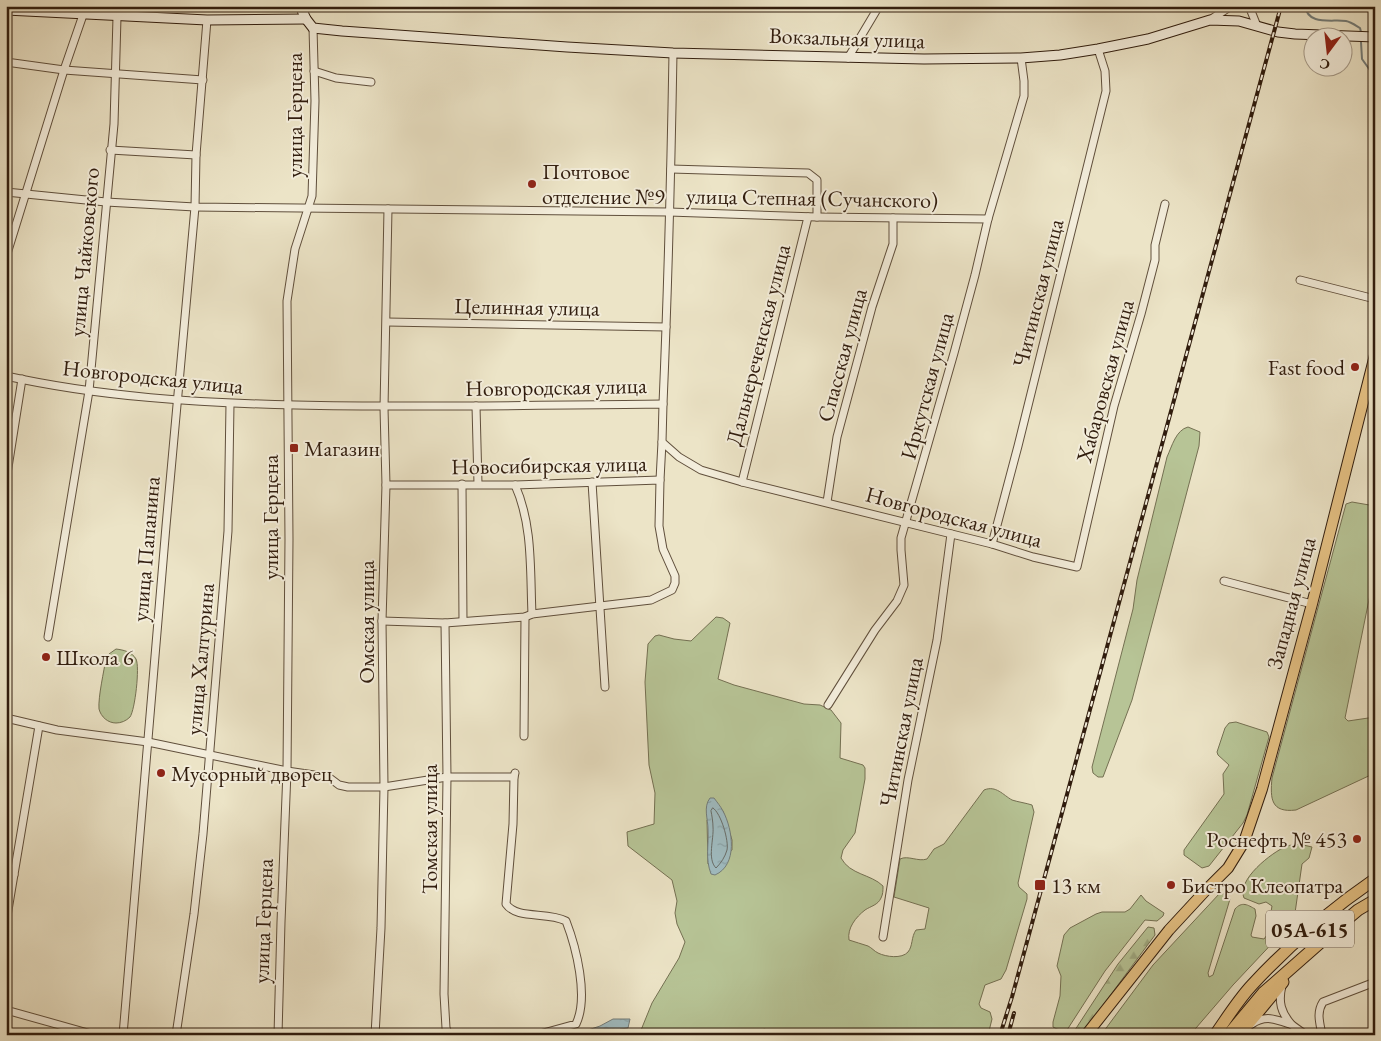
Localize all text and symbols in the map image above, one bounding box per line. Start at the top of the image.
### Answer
street label: Вокзальная улица [768,21,926,55]
north arrow [1304,28,1354,78]
street label: улица Герцена [280,52,309,178]
text: С [1317,55,1332,75]
place label: Почтовое отделение №9 [542,157,665,211]
street label: улица Чайковского [62,166,106,338]
marker: Почтовое отделение №9 [526,178,538,190]
street label: улица Степная (Сучанского) [686,181,938,215]
street label: Читинская улица [1006,216,1070,370]
street label: Дальнереченская улица [719,241,797,449]
street label: Спасская улица [810,285,874,425]
street label: Целинная улица [454,291,600,323]
street label: Хабаровская улица [1069,296,1141,467]
street label: Иркутская улица [893,309,961,463]
street label: Новгородская улица [61,353,245,401]
place label: Fast food [1268,353,1346,382]
marker: Fast food [1349,361,1361,373]
street label: Новгородская улица [465,371,647,403]
place label: Магазин [304,434,380,463]
marker: Магазин [288,442,300,454]
street label: Новосибирская улица [451,449,647,481]
street label: улица Герцена [256,454,285,580]
street label: улица Папанина [125,475,167,623]
street label: Новгородская улица [862,479,1046,555]
street label: Западная улица [1259,533,1323,672]
street label: Омская улица [352,560,381,684]
street label: улица Халтурина [179,582,221,736]
place label: Школа 6 [56,643,134,672]
marker: Школа 6 [40,651,52,663]
street label: Читинская улица [872,655,930,809]
place label: Мусорный дворец [171,759,333,788]
street label: Томская улица [415,764,444,894]
marker: Мусорный дворец [155,767,167,779]
place label: Роснефть № 453 [1206,825,1347,854]
marker: Роснефть № 453 [1351,833,1363,845]
street label: улица Герцена [246,858,280,984]
place label: 13 км [1051,871,1101,900]
place label: Бистро Клеопатра [1181,871,1343,900]
marker: 13 км [1033,878,1047,892]
marker: Бистро Клеопатра [1165,879,1177,891]
road number: 05А-615 [1266,911,1354,948]

